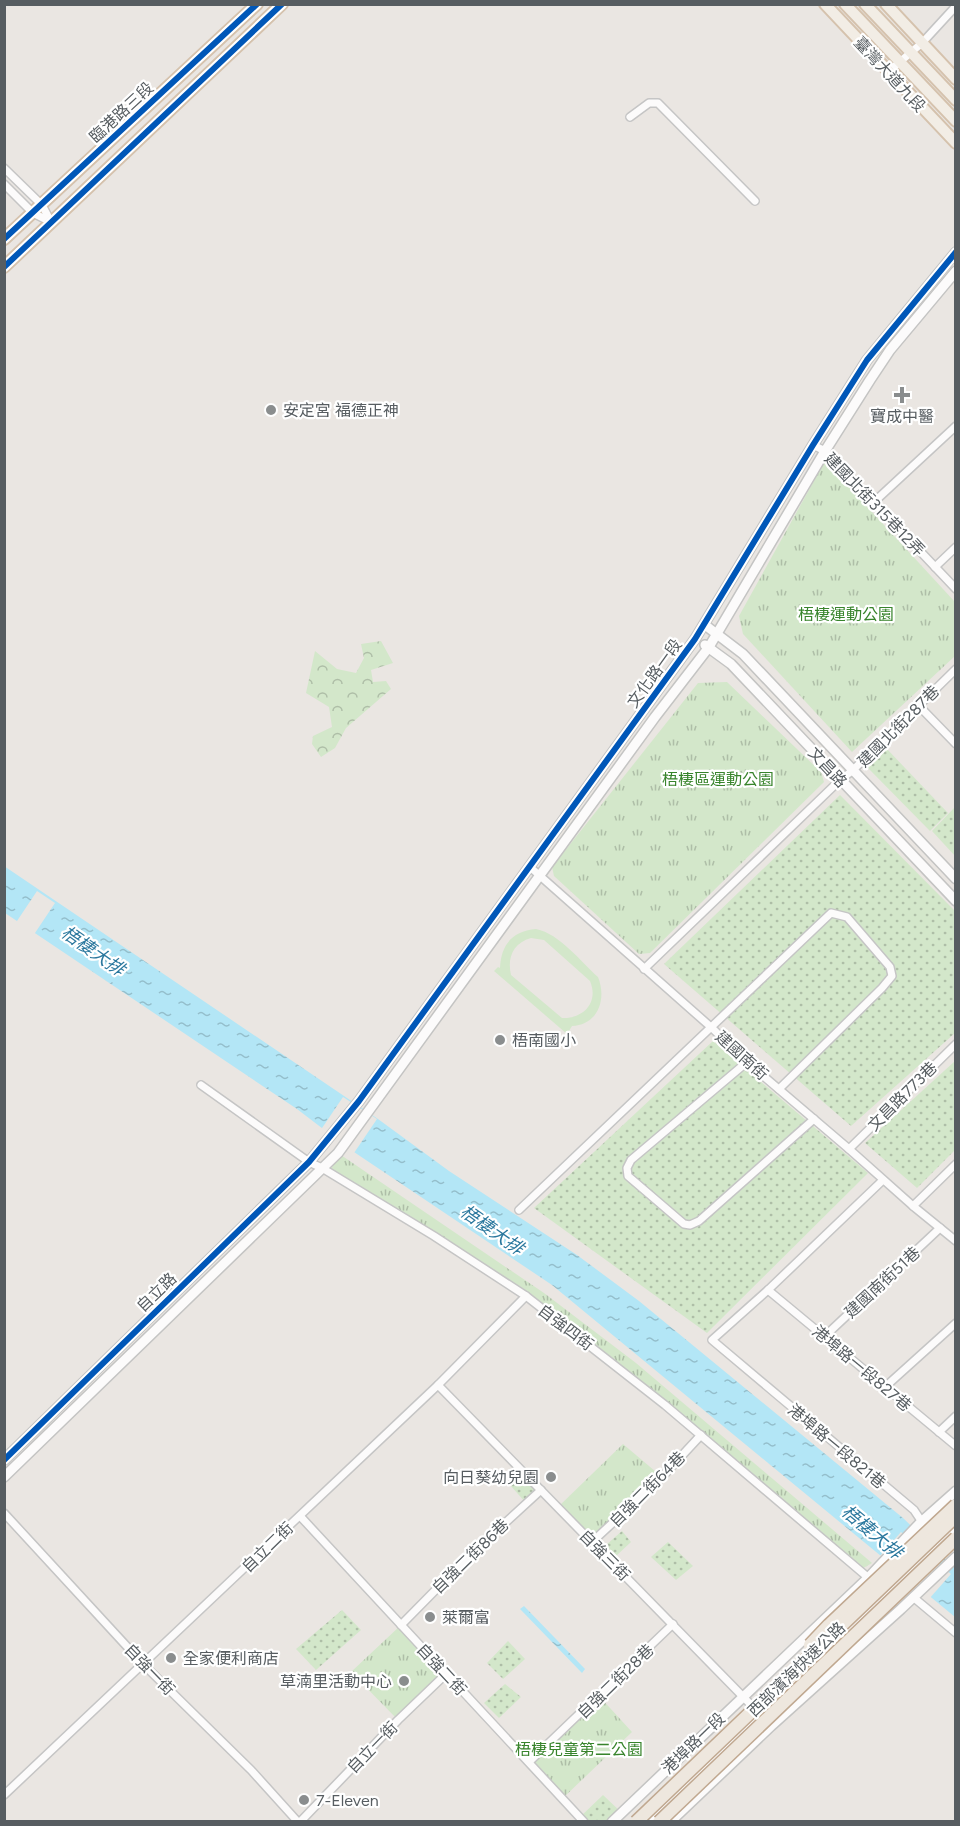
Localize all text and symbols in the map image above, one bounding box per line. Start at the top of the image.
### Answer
street label: 臺灣大道九段 [850,33,929,116]
street label: 臨港路三段 [86,78,157,147]
marker: 寶成中醫 [893,386,911,404]
place label: 安定宮 福德正神 [283,401,399,420]
marker: 安定宮 福德正神 [264,403,278,417]
place label: 寶成中醫 [870,407,934,426]
street label: 建國北街315巷12弄 [821,449,929,560]
park label: 梧棲運動公園 [798,605,894,624]
street label: 文化路一段 [623,635,686,711]
street label: 建國北街287巷 [854,682,943,771]
street label: 文昌路 [804,743,851,791]
park label: 梧棲區運動公園 [662,770,774,789]
water label: 梧棲大排 [57,921,130,982]
street label: 建國南街 [712,1027,772,1084]
place label: 梧南國小 [512,1031,576,1050]
marker: 梧南國小 [493,1033,507,1047]
street label: 文昌路773巷 [864,1058,941,1135]
water label: 梧棲大排 [456,1200,529,1261]
street label: 建國南街51巷 [841,1243,924,1322]
street label: 自立路 [132,1269,180,1316]
street label: 自強四街 [534,1301,597,1354]
street label: 港埠路一段827巷 [808,1321,915,1415]
street label: 港埠路一段821巷 [784,1400,889,1493]
street label: 自強二街64巷 [606,1448,689,1531]
place label: 向日葵幼兒園 [443,1468,539,1487]
marker: 向日葵幼兒園 [544,1470,558,1484]
water label: 梧棲大排 [837,1500,908,1565]
street label: 自強二街86巷 [428,1515,513,1598]
street label: 自立二街 [238,1518,297,1576]
street label: 自強三街 [575,1526,634,1585]
place label: 萊爾富 [442,1608,490,1627]
marker: 萊爾富 [423,1610,437,1624]
street label: 西部濱海快速公路 [744,1618,849,1721]
street label: 自強二街 [413,1639,470,1699]
street label: 自強一街 [121,1640,179,1699]
street label: 自強二街28巷 [573,1640,657,1723]
place label: 全家便利商店 [183,1649,279,1668]
marker: 全家便利商店 [164,1651,178,1665]
place label: 草湳里活動中心 [280,1672,392,1691]
marker: 草湳里活動中心 [397,1674,411,1688]
street label: 港埠路一段 [658,1709,729,1778]
street label: 自立一街 [343,1718,401,1777]
park label: 梧棲兒童第二公園 [515,1740,643,1759]
place label: 7-Eleven [316,1791,379,1810]
marker: 7-Eleven [297,1793,311,1807]

